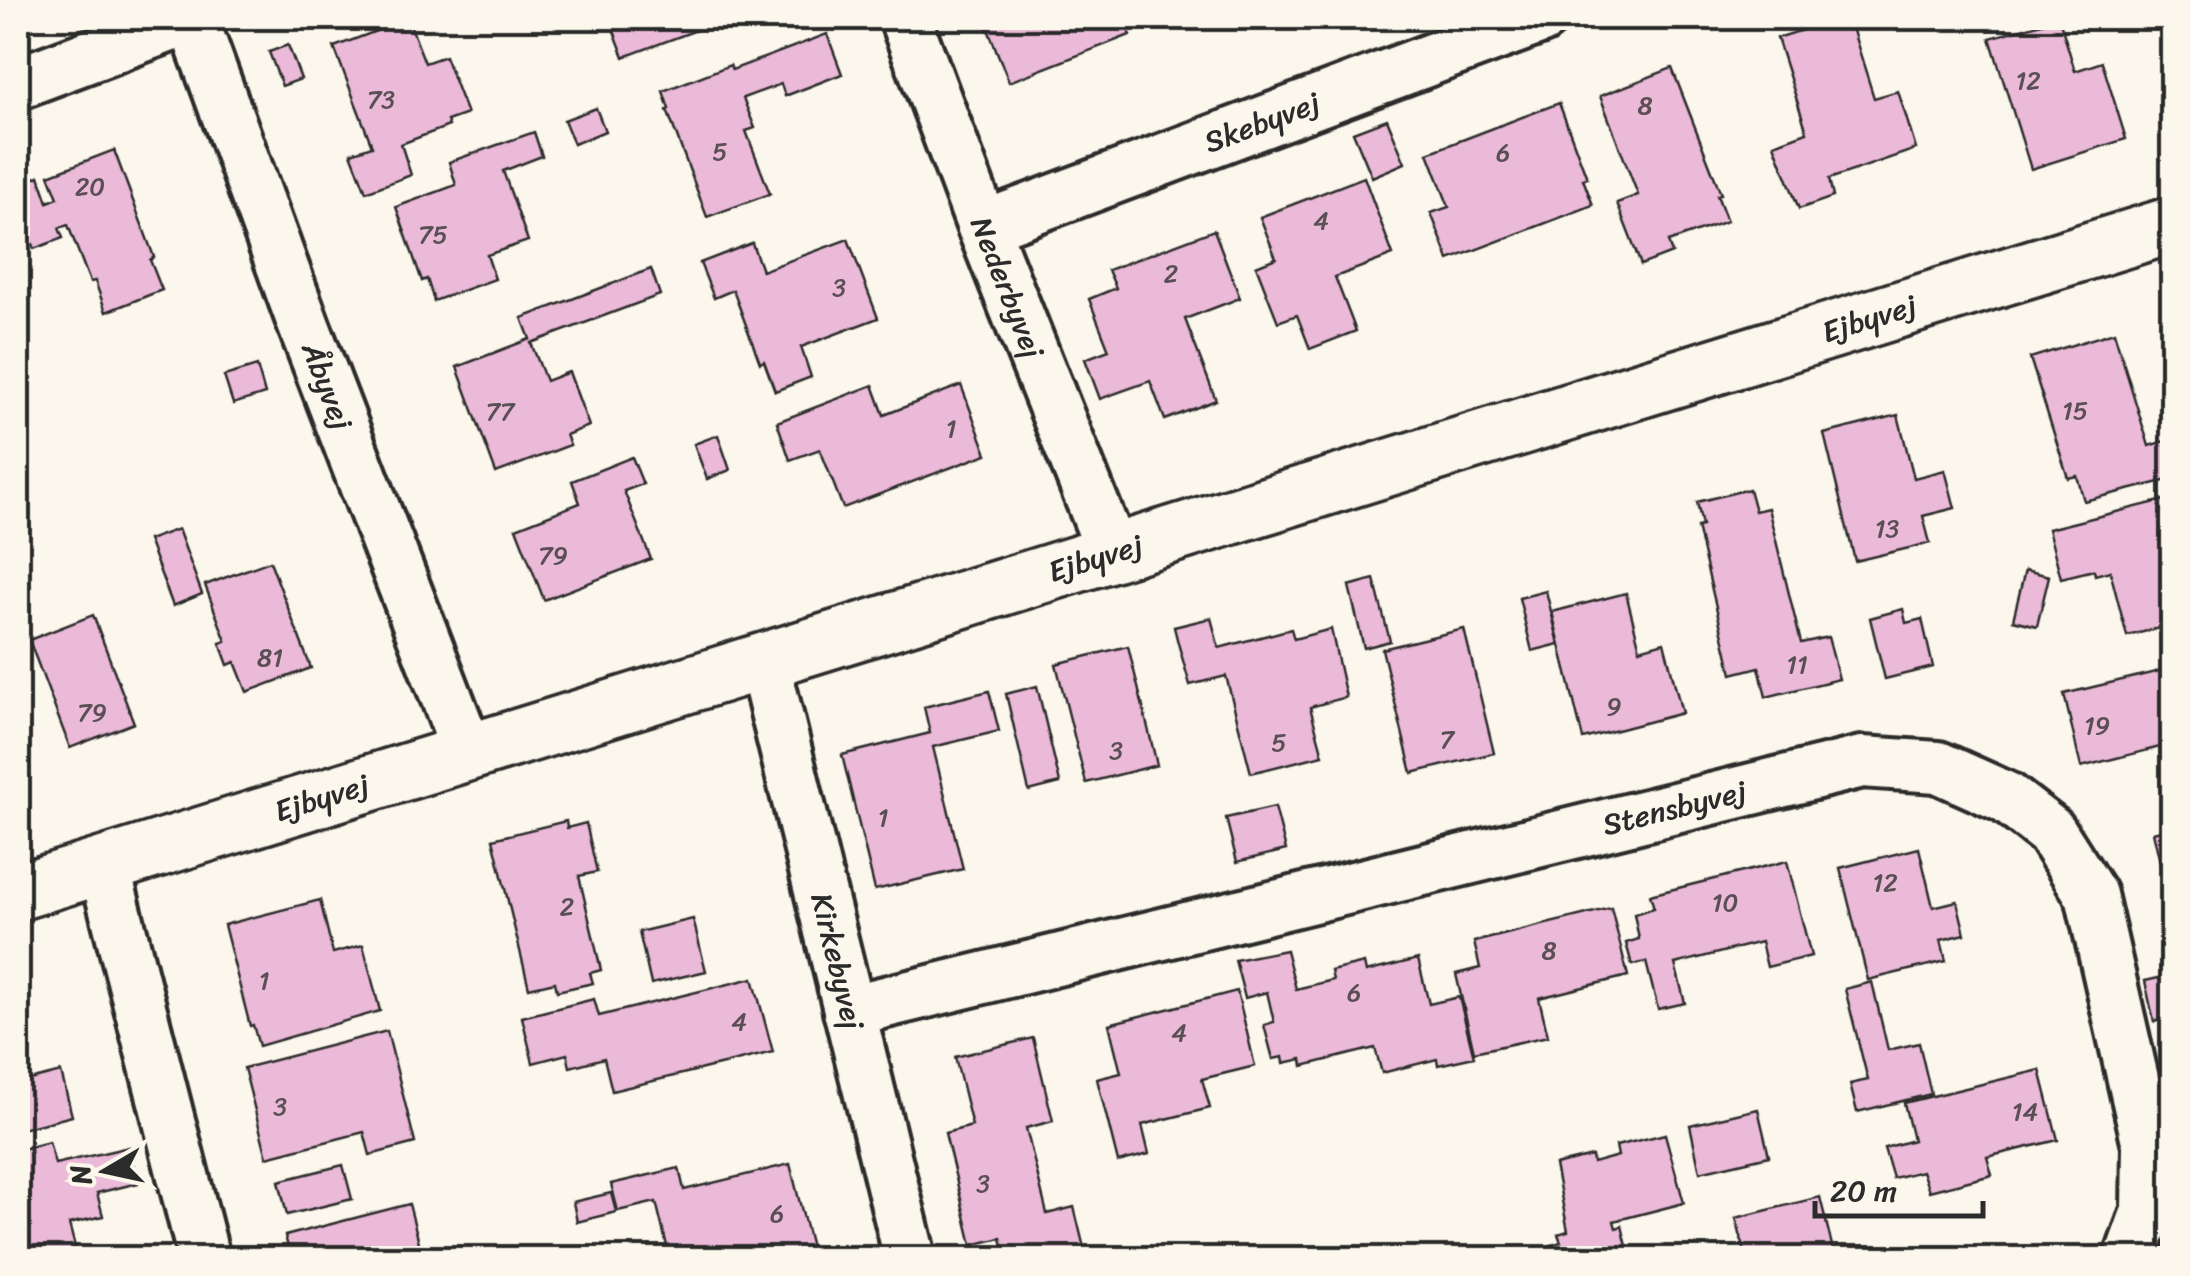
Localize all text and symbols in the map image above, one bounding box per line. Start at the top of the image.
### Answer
house number: 12 [2015,58,2041,103]
street label: Skebyvej [1196,76,1328,169]
house number: 73 [367,77,395,122]
house number: 8 [1637,83,1653,128]
house number: 5 [712,129,728,174]
house number: 6 [1496,130,1510,175]
house number: 20 [75,164,105,209]
house number: 4 [1313,198,1329,243]
street label: Nederbyvej [954,208,1060,367]
house number: 75 [418,212,448,257]
house number: 2 [1164,251,1178,296]
house number: 3 [832,265,846,310]
street label: Ejbyvej [1815,279,1924,359]
street label: Åbyvej [285,333,369,438]
house number: 15 [2062,388,2088,433]
house number: 77 [486,389,516,434]
house number: 1 [946,406,956,451]
house number: 13 [1875,506,1899,551]
street label: Ejbyvej [1041,518,1150,598]
house number: 79 [538,533,568,578]
house number: 81 [257,635,283,680]
house number: 11 [1786,642,1808,687]
house number: 9 [1606,684,1622,729]
house number: 79 [77,690,107,735]
house number: 19 [2084,703,2110,748]
house number: 7 [1440,717,1456,762]
house number: 5 [1271,720,1287,765]
house number: 3 [1109,728,1123,773]
street label: Ejbyvej [267,758,376,838]
street label: Stensbyvej [1597,764,1753,852]
house number: 1 [878,795,888,840]
house number: 12 [1872,860,1898,905]
house number: 10 [1712,880,1738,925]
house number: 2 [560,884,574,929]
street label: Kirkebyvej [795,887,880,1036]
house number: 8 [1541,928,1557,973]
house number: 1 [259,958,269,1003]
house number: 6 [1347,970,1361,1015]
house number: 4 [731,999,747,1044]
house number: 4 [1171,1010,1187,1055]
house number: 3 [273,1084,287,1129]
house number: 14 [2012,1089,2038,1134]
north arrow [55,1121,155,1221]
scale bar [1815,1156,1982,1218]
text: N [55,1161,107,1189]
house number: 3 [976,1161,990,1206]
text: 20 m [1830,1164,1897,1218]
house number: 6 [770,1191,784,1236]

